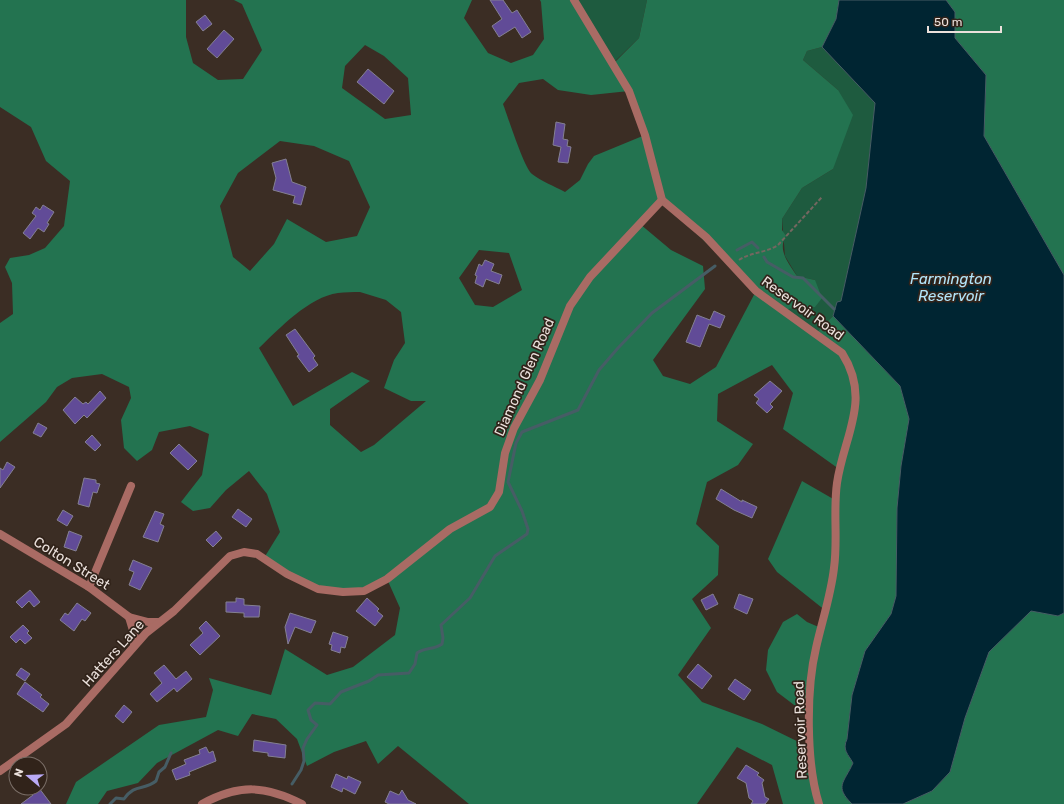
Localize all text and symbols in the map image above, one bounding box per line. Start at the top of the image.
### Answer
scale bar [928,8,1001,34]
text: 50 m [934,15,962,29]
water label: Farmington Reservoir [910,270,992,305]
street label: Reservoir Road [758,273,847,344]
street label: Diamond Glen Road [491,316,558,439]
street label: Colton Street [30,533,113,594]
street label: Hatters Lane [79,616,148,690]
street label: Reservoir Road [790,681,811,779]
north arrow [8,756,48,796]
text: N [12,767,26,779]

